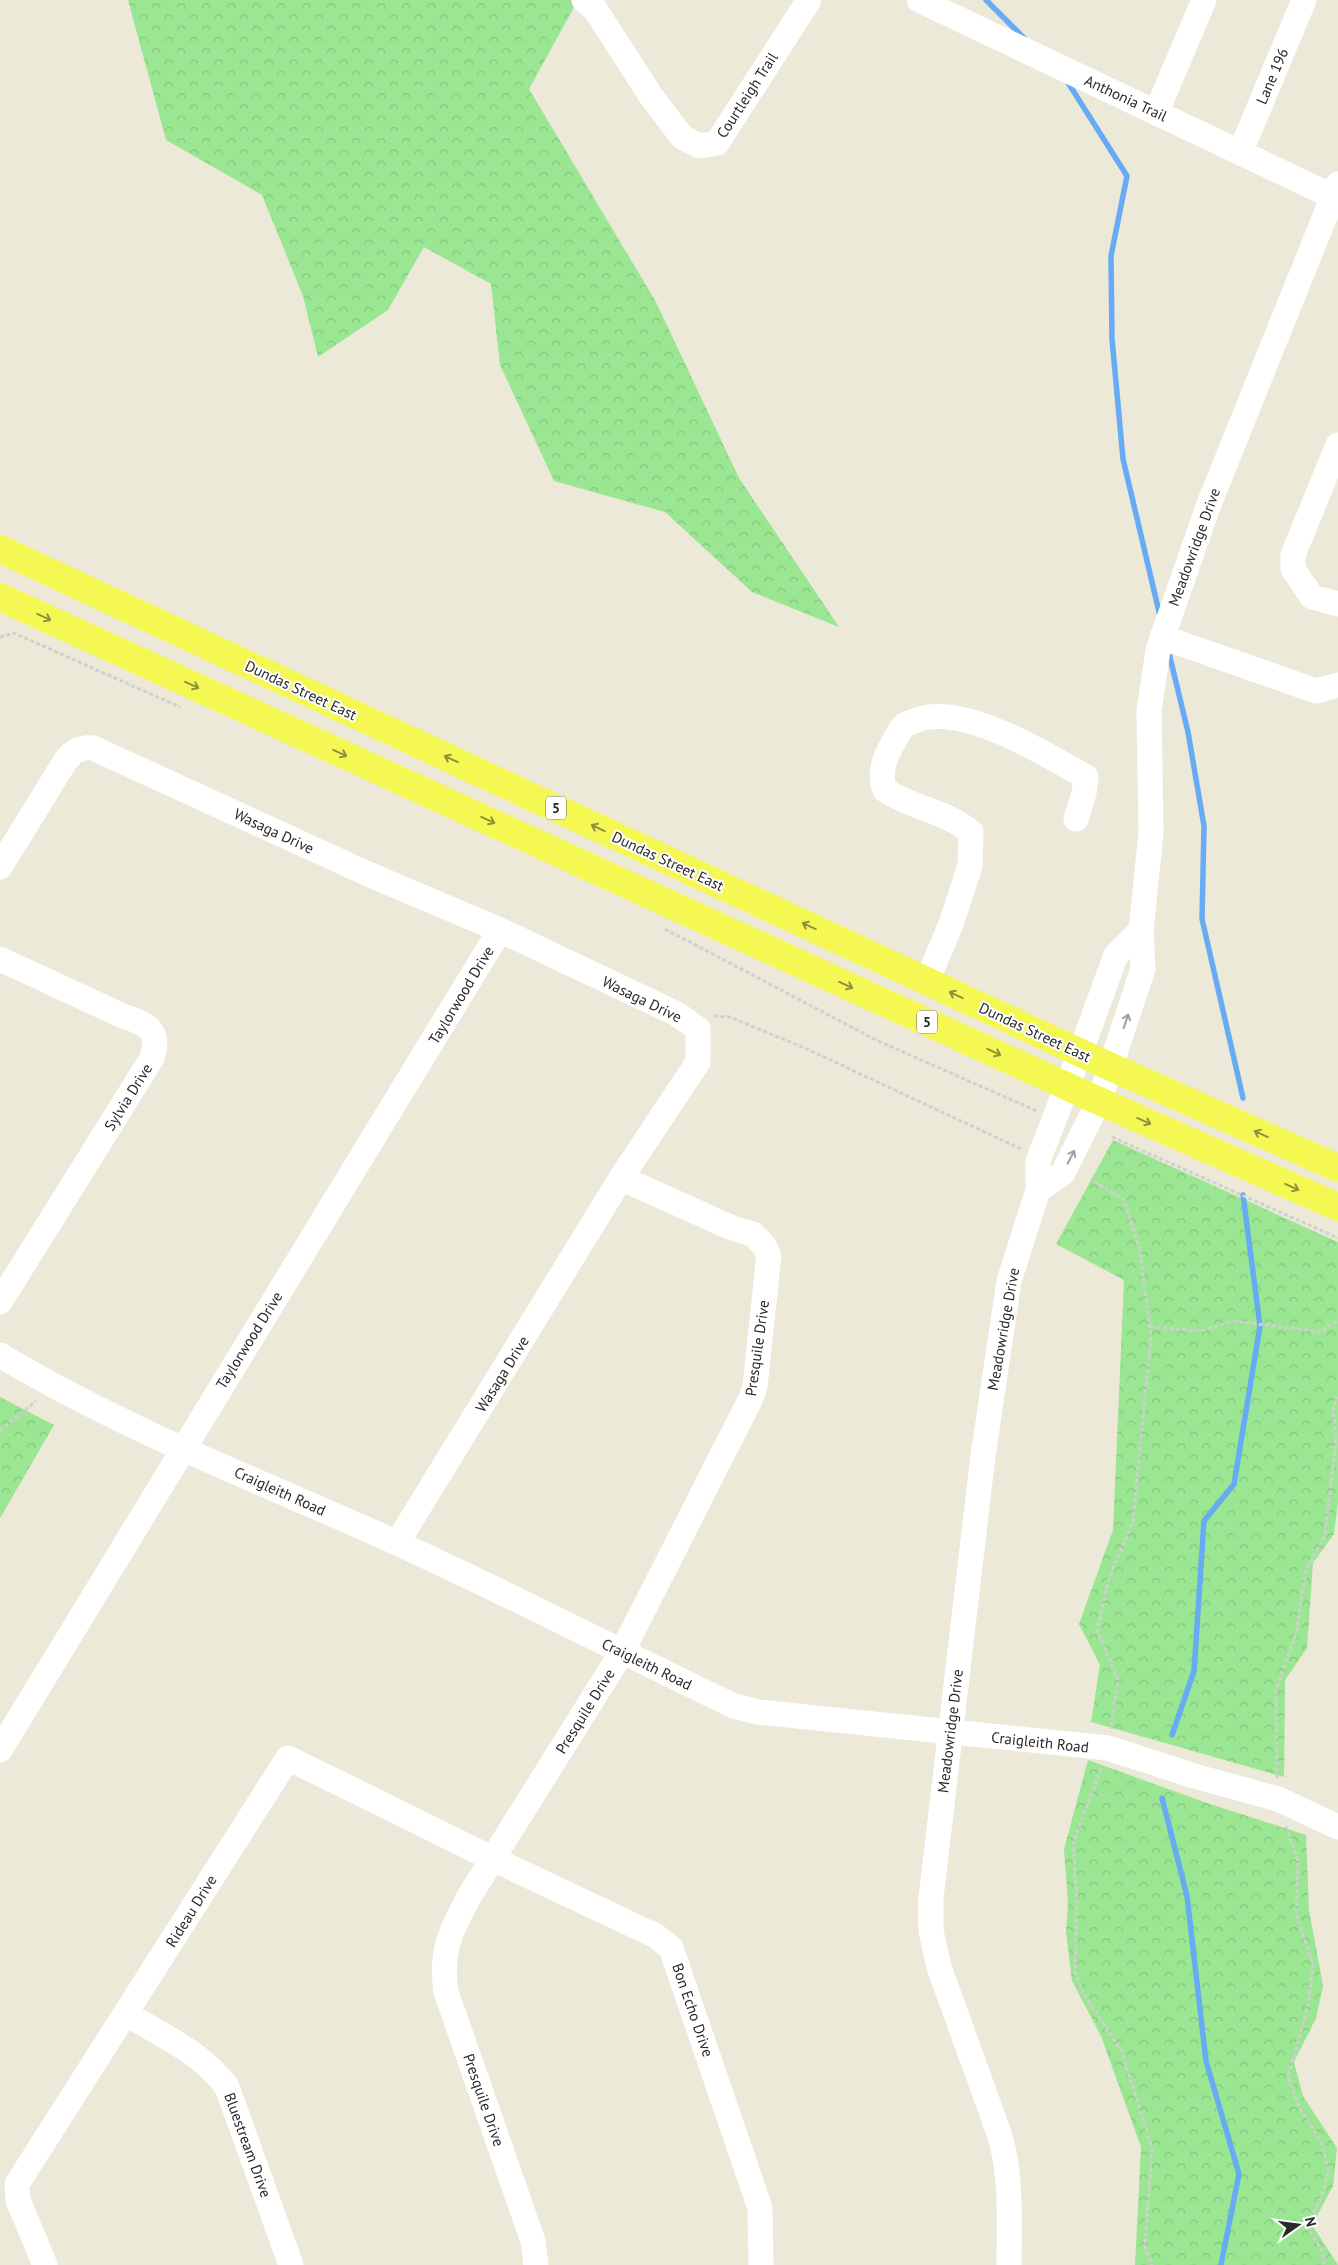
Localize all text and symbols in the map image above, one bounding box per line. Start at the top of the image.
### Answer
street label: Lane 196 [1252,45,1292,107]
street label: Courtleigh Trail [712,48,782,141]
street label: Anthonia Trail [1082,71,1171,126]
street label: Meadowridge Drive [1164,485,1224,609]
one-way arrow [36,613,51,623]
street label: Dundas Street East [242,656,360,724]
one-way arrow [184,681,199,690]
one-way arrow [332,748,347,758]
one-way arrow [444,754,459,764]
road number: 5 [546,796,566,820]
street label: Wasaga Drive [231,804,317,858]
one-way arrow [480,816,495,826]
one-way arrow [591,823,606,832]
street label: Dundas Street East [609,827,727,895]
one-way arrow [802,921,817,930]
street label: Taylorwood Drive [424,942,498,1048]
street label: Wasaga Drive [599,972,685,1026]
one-way arrow [838,980,853,990]
one-way arrow [949,990,964,999]
street label: Dundas Street East [976,998,1094,1066]
road number: 5 [917,1010,937,1034]
one-way arrow [1122,1014,1131,1029]
one-way arrow [986,1048,1001,1058]
street label: Sylvia Drive [100,1060,156,1134]
one-way arrow [1136,1116,1151,1126]
one-way arrow [1254,1129,1269,1139]
one-way arrow [1067,1150,1076,1165]
one-way arrow [1284,1182,1299,1192]
street label: Meadowridge Drive [983,1266,1023,1392]
street label: Taylorwood Drive [211,1288,287,1392]
street label: Presquile Drive [741,1299,773,1397]
street label: Wasaga Drive [471,1332,533,1416]
street label: Craigleith Road [231,1462,329,1520]
street label: Craigleith Road [599,1634,695,1694]
street label: Presquile Drive [551,1665,619,1757]
street label: Meadowridge Drive [933,1668,967,1794]
street label: Craigleith Road [990,1727,1090,1757]
street label: Rideau Drive [161,1871,221,1951]
street label: Bon Echo Drive [668,1961,718,2059]
street label: Presquile Drive [459,2051,509,2149]
street label: Bluestream Drive [220,2090,276,2200]
north arrow [1273,2200,1323,2250]
text: N [1301,2215,1320,2228]

